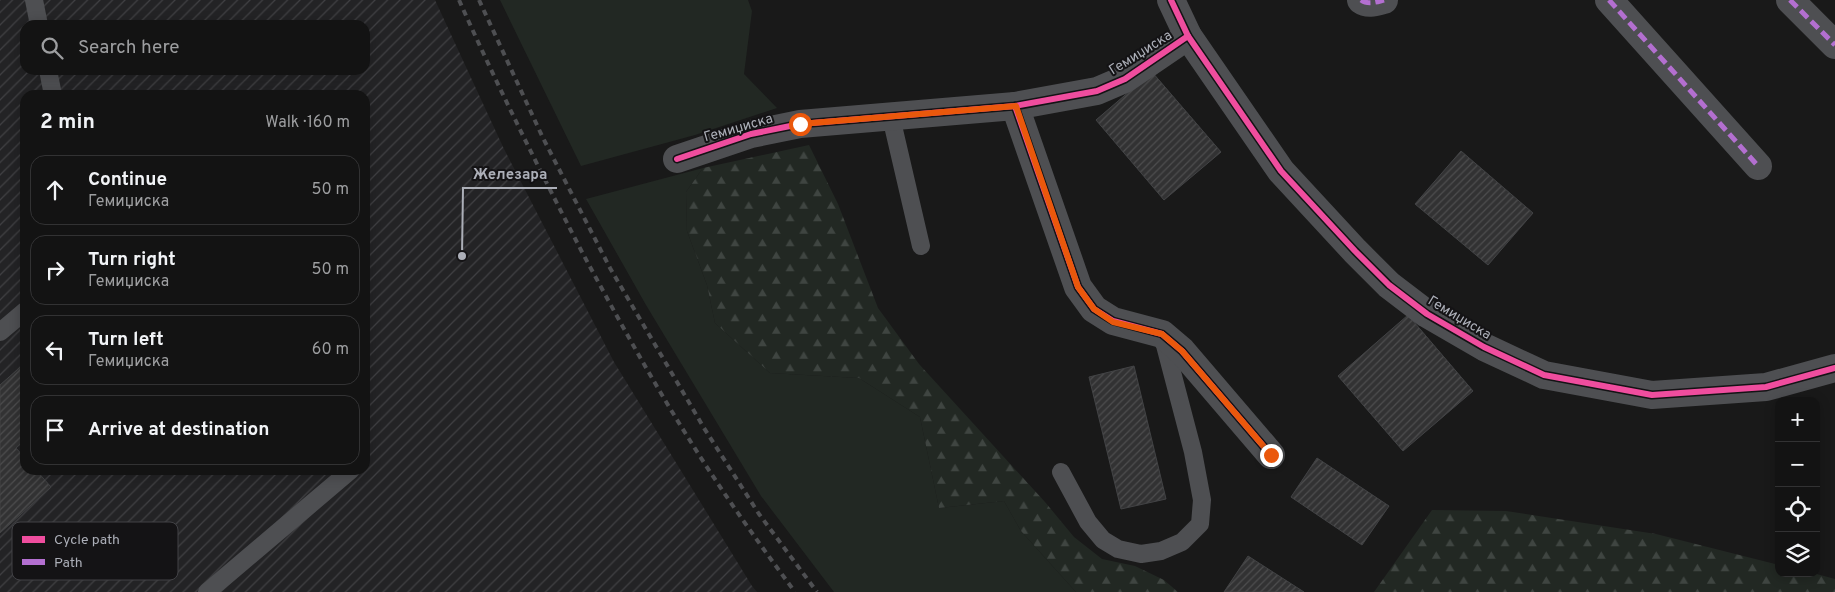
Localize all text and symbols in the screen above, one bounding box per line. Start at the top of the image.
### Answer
search box [20,20,370,75]
street label: Гемиџиска [1106,27,1175,79]
icon: search [38,34,66,62]
text: Search here [78,36,180,60]
text: 2 min [40,109,95,136]
street label: Гемиџиска [702,110,775,146]
text: Walk · 160 m [265,113,350,133]
route start [789,113,812,136]
callout: Железара [463,158,557,188]
text: Железара [473,166,547,185]
text: Continue [88,168,167,192]
icon: ahead [41,176,69,204]
text: 50 m [312,180,349,200]
text: Гемиџиска [88,192,169,212]
text: Turn right [88,248,176,272]
icon: right [41,256,69,284]
text: 50 m [312,260,349,280]
text: Гемиџиска [88,272,169,292]
street label: Гемиџиска [1424,293,1494,344]
text: Turn left [88,328,164,352]
icon: left [41,336,69,364]
text: 60 m [312,340,349,360]
text: Гемиџиска [88,352,169,372]
map controls [1775,397,1820,577]
button: + [1775,397,1820,442]
icon: arrive [41,416,69,444]
text: Arrive at destination [88,418,269,442]
button: − [1775,442,1820,487]
route end [1260,444,1283,467]
button: locate [1775,487,1820,532]
legend [12,522,178,580]
text: Cycle path [54,532,120,549]
button: layers [1775,532,1820,577]
text: Path [54,555,83,572]

